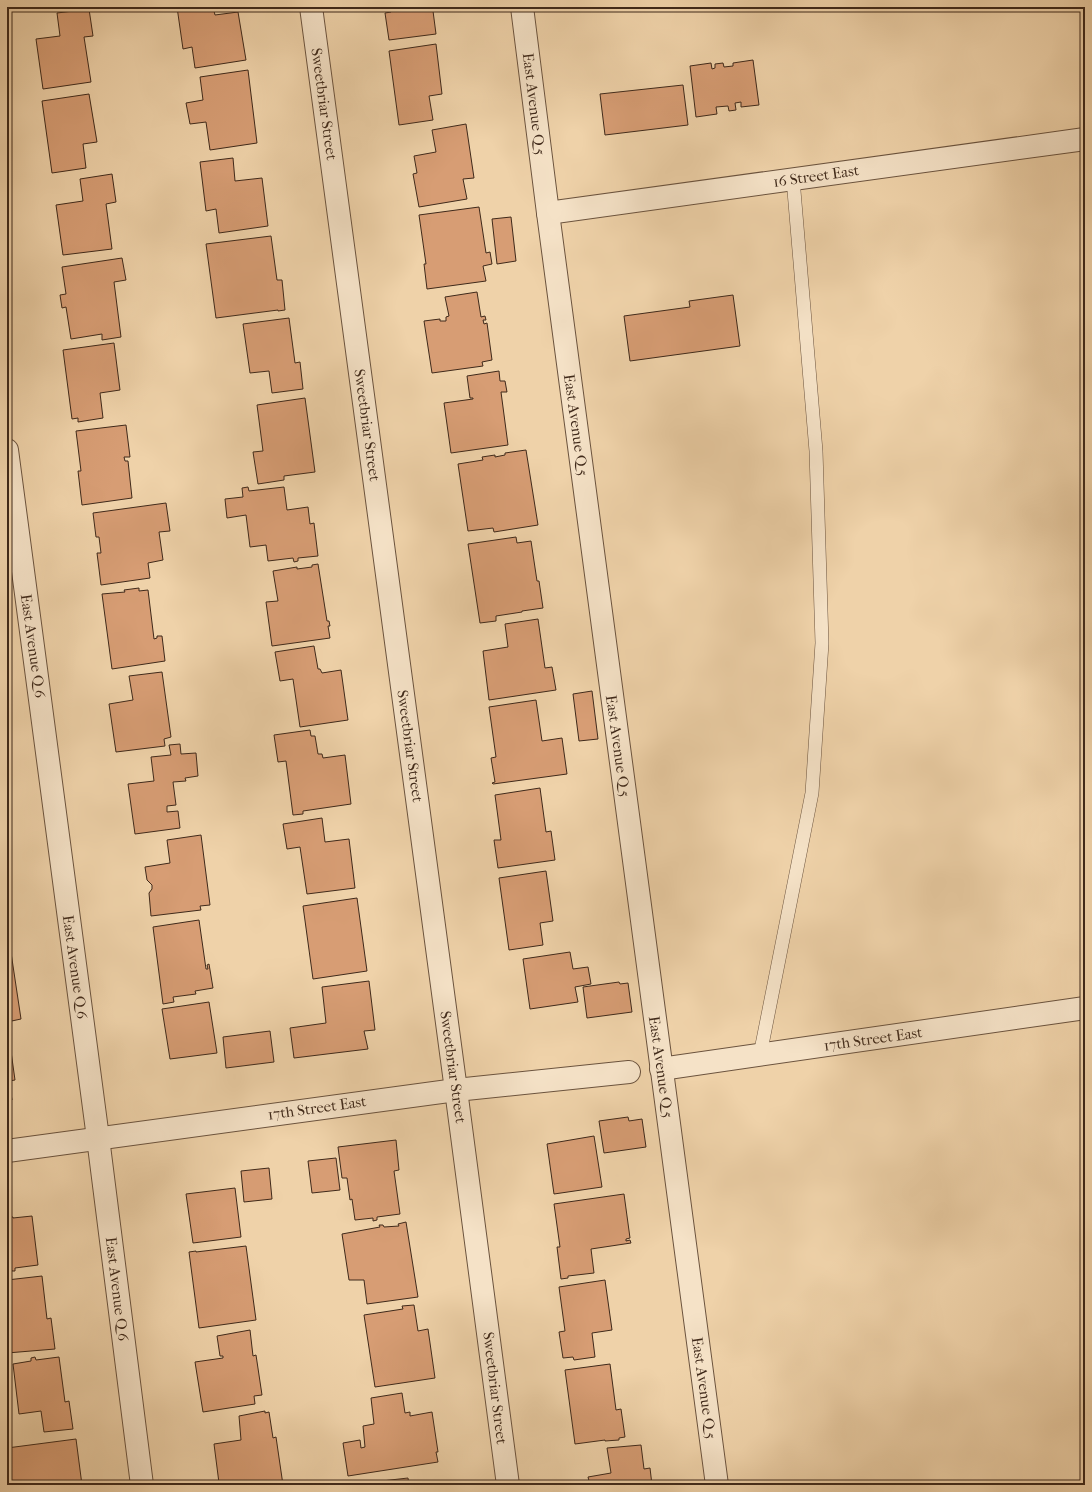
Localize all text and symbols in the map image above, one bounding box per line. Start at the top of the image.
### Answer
street label: Sweetbriar Street [307,47,341,162]
street label: East Avenue Q 5 [519,52,549,156]
street label: 16 Street East [772,161,861,191]
street label: Sweetbriar Street [350,368,384,483]
street label: East Avenue Q 5 [560,373,592,477]
street label: East Avenue Q 6 [17,593,49,700]
street label: Sweetbriar Street [393,689,427,804]
street label: East Avenue Q 5 [602,694,634,798]
street label: East Avenue Q 6 [59,914,91,1021]
street label: Sweetbriar Street [436,1010,470,1125]
street label: East Avenue Q 5 [645,1015,677,1119]
street label: 17th Street East [823,1023,924,1055]
street label: 17th Street East [267,1092,368,1124]
street label: East Avenue Q 6 [102,1236,132,1343]
street label: Sweetbriar Street [479,1331,511,1446]
street label: East Avenue Q 5 [688,1336,720,1440]

